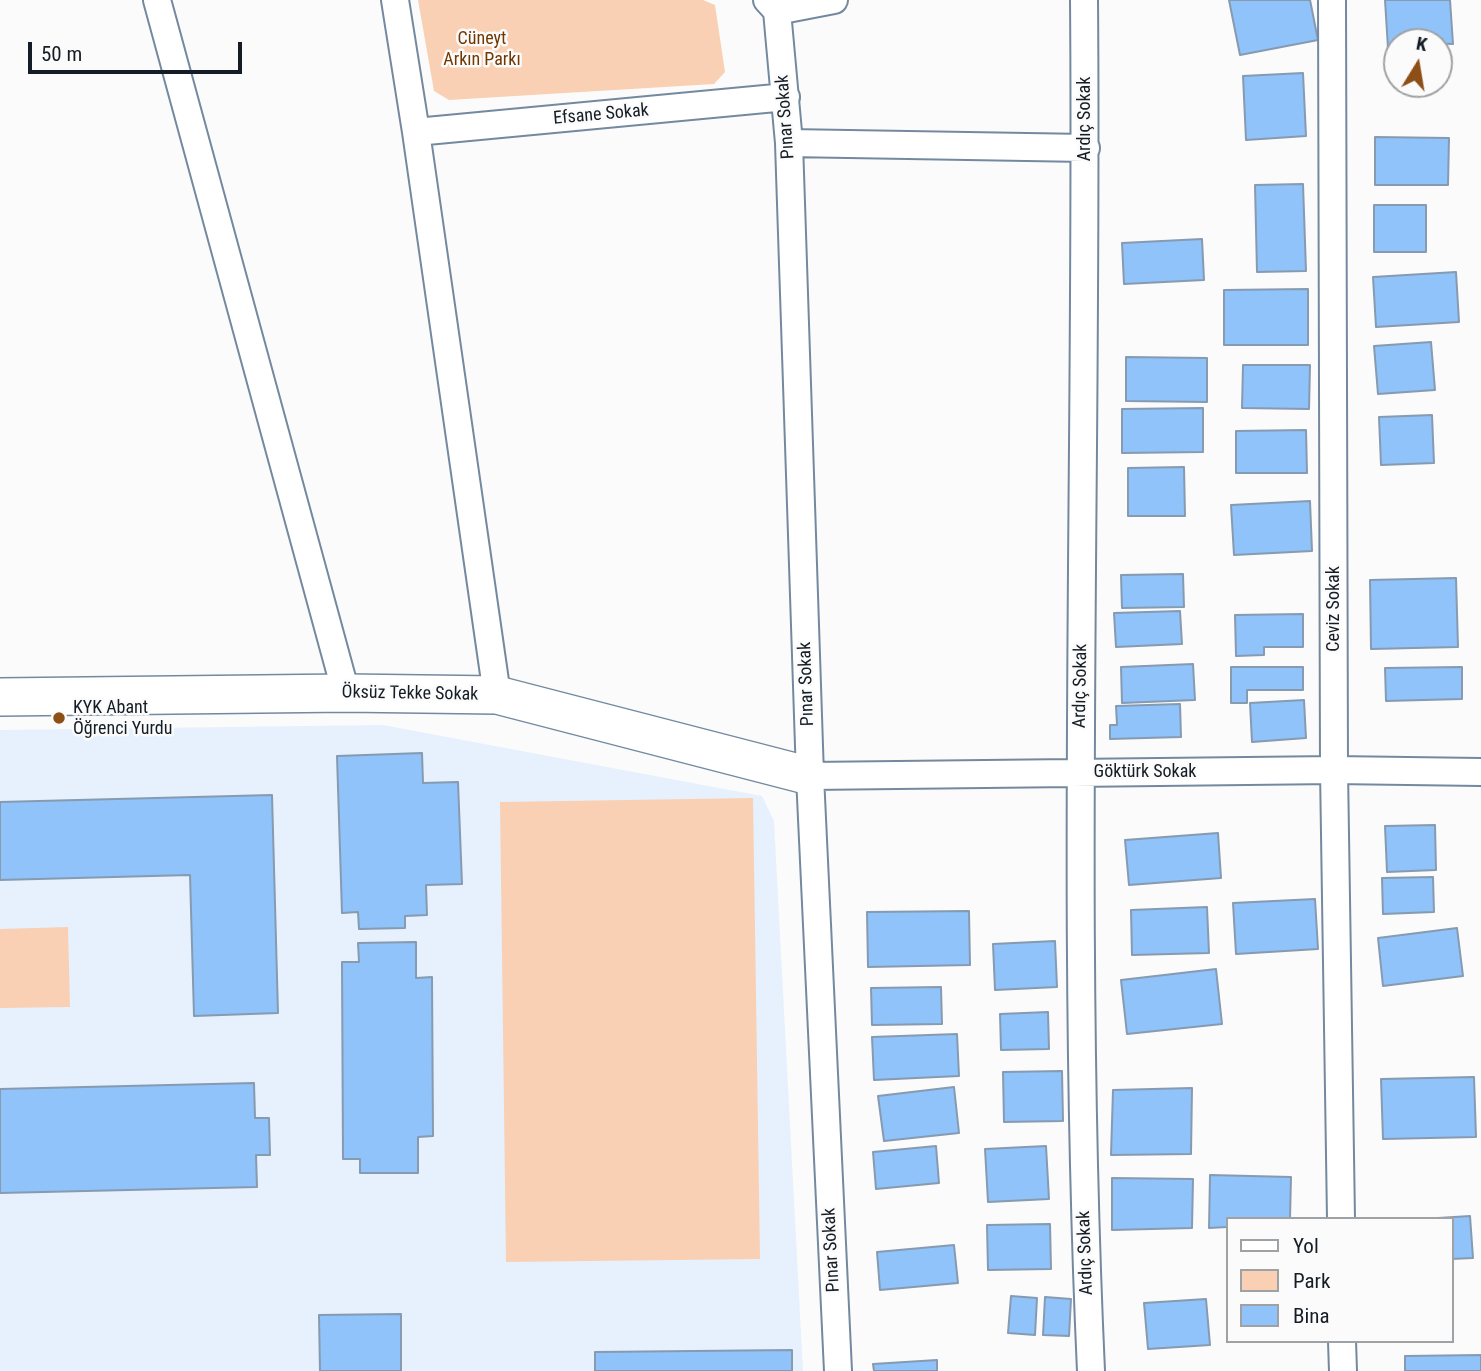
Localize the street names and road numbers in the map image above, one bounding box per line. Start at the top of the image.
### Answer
street label: Pınar Sokak [772,74,800,160]
street label: Ardıç Sokak [1074,77,1096,161]
street label: Efsane Sokak [552,100,650,130]
street label: Ceviz Sokak [1323,566,1345,652]
street label: Pınar Sokak [795,641,819,727]
street label: Ardıç Sokak [1069,644,1093,728]
street label: Öksüz Tekke Sokak [342,682,478,706]
street label: Göktürk Sokak [1094,761,1196,783]
street label: Pınar Sokak [819,1207,845,1293]
street label: Ardıç Sokak [1074,1210,1098,1296]

